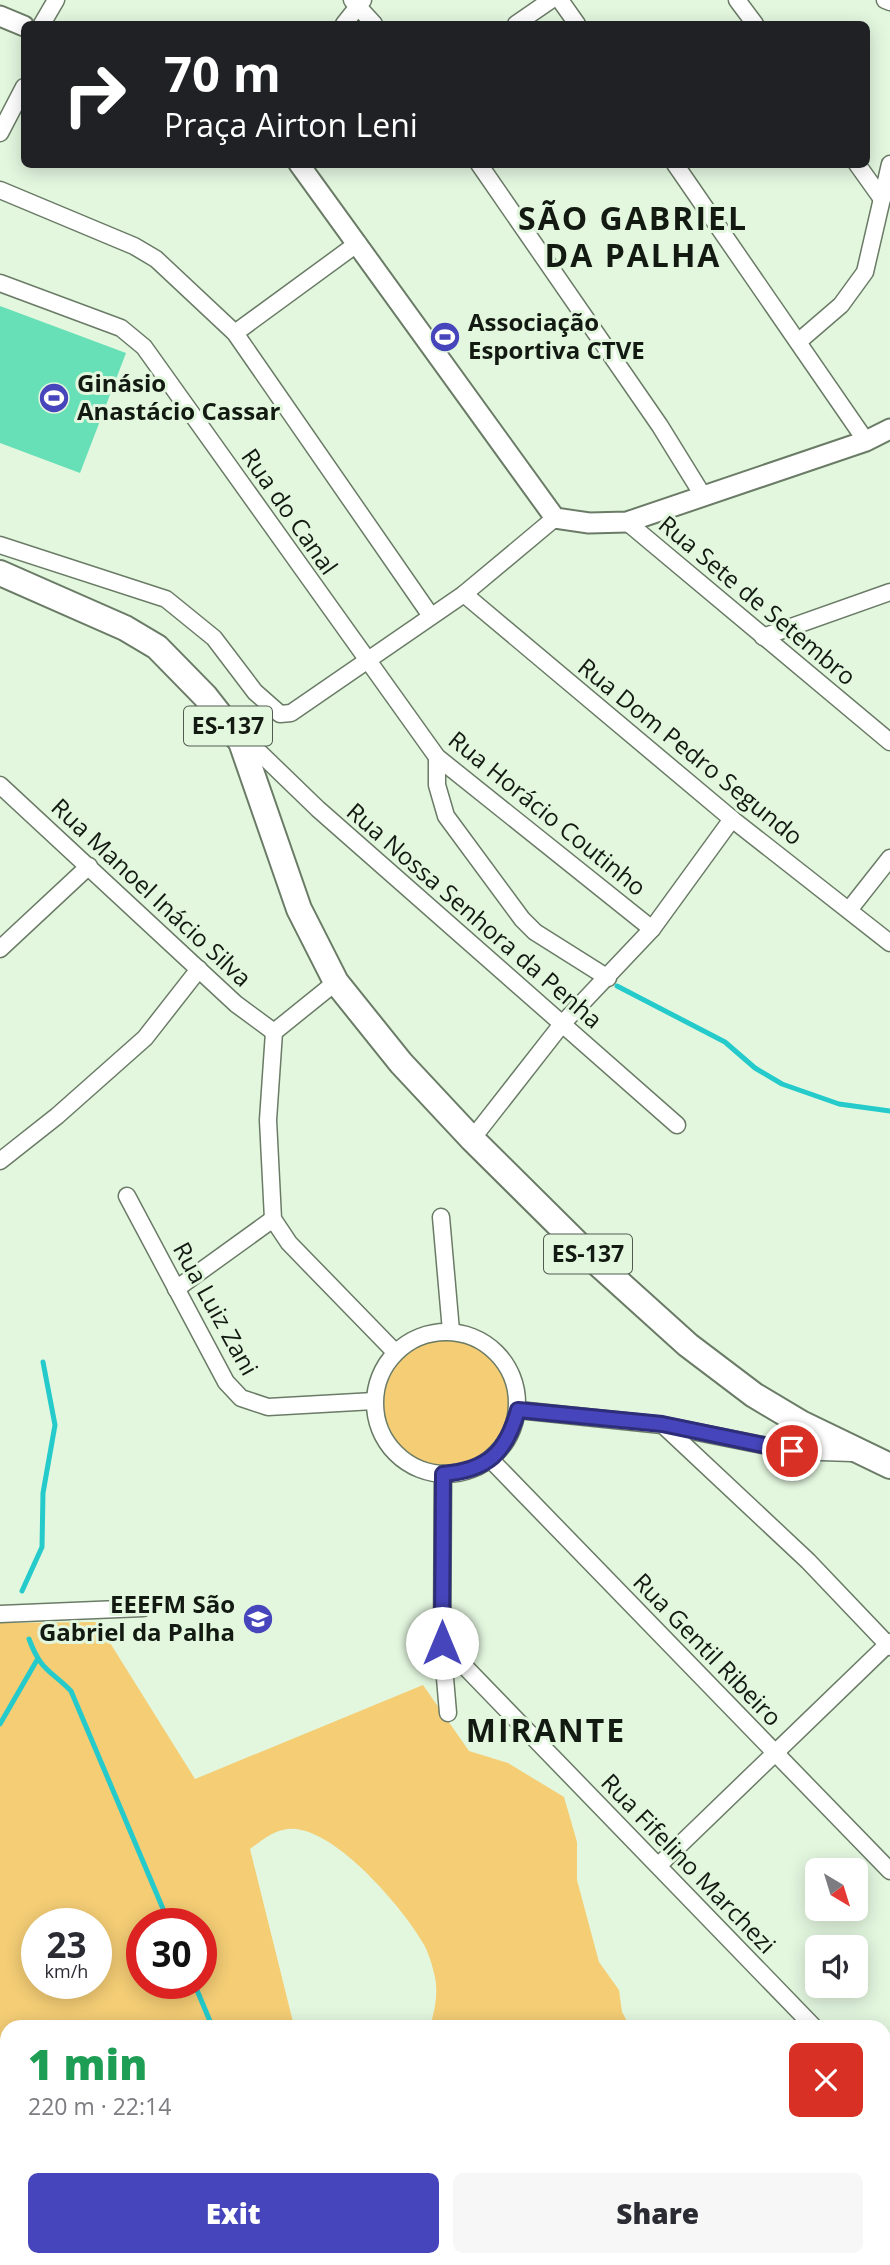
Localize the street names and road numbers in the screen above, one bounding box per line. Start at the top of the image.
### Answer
street label: Rua do Canal [235,441,346,581]
street label: Rua Sete de Setembro [652,507,864,692]
street label: Rua Dom Pedro Segundo [571,650,810,852]
road number: ES-137 [184,706,272,746]
street label: Rua Horácio Coutinho [442,723,654,903]
street label: Rua Manoel Inácio Silva [45,790,259,993]
street label: Rua Nossa Senhora da Penha [340,795,610,1035]
road number: ES-137 [544,1234,632,1274]
street label: Rua Luiz Zani [166,1236,267,1381]
street label: Rua Gentil Ribeiro [626,1565,790,1733]
street label: Rua Fifelino Marchezi [594,1766,784,1960]

